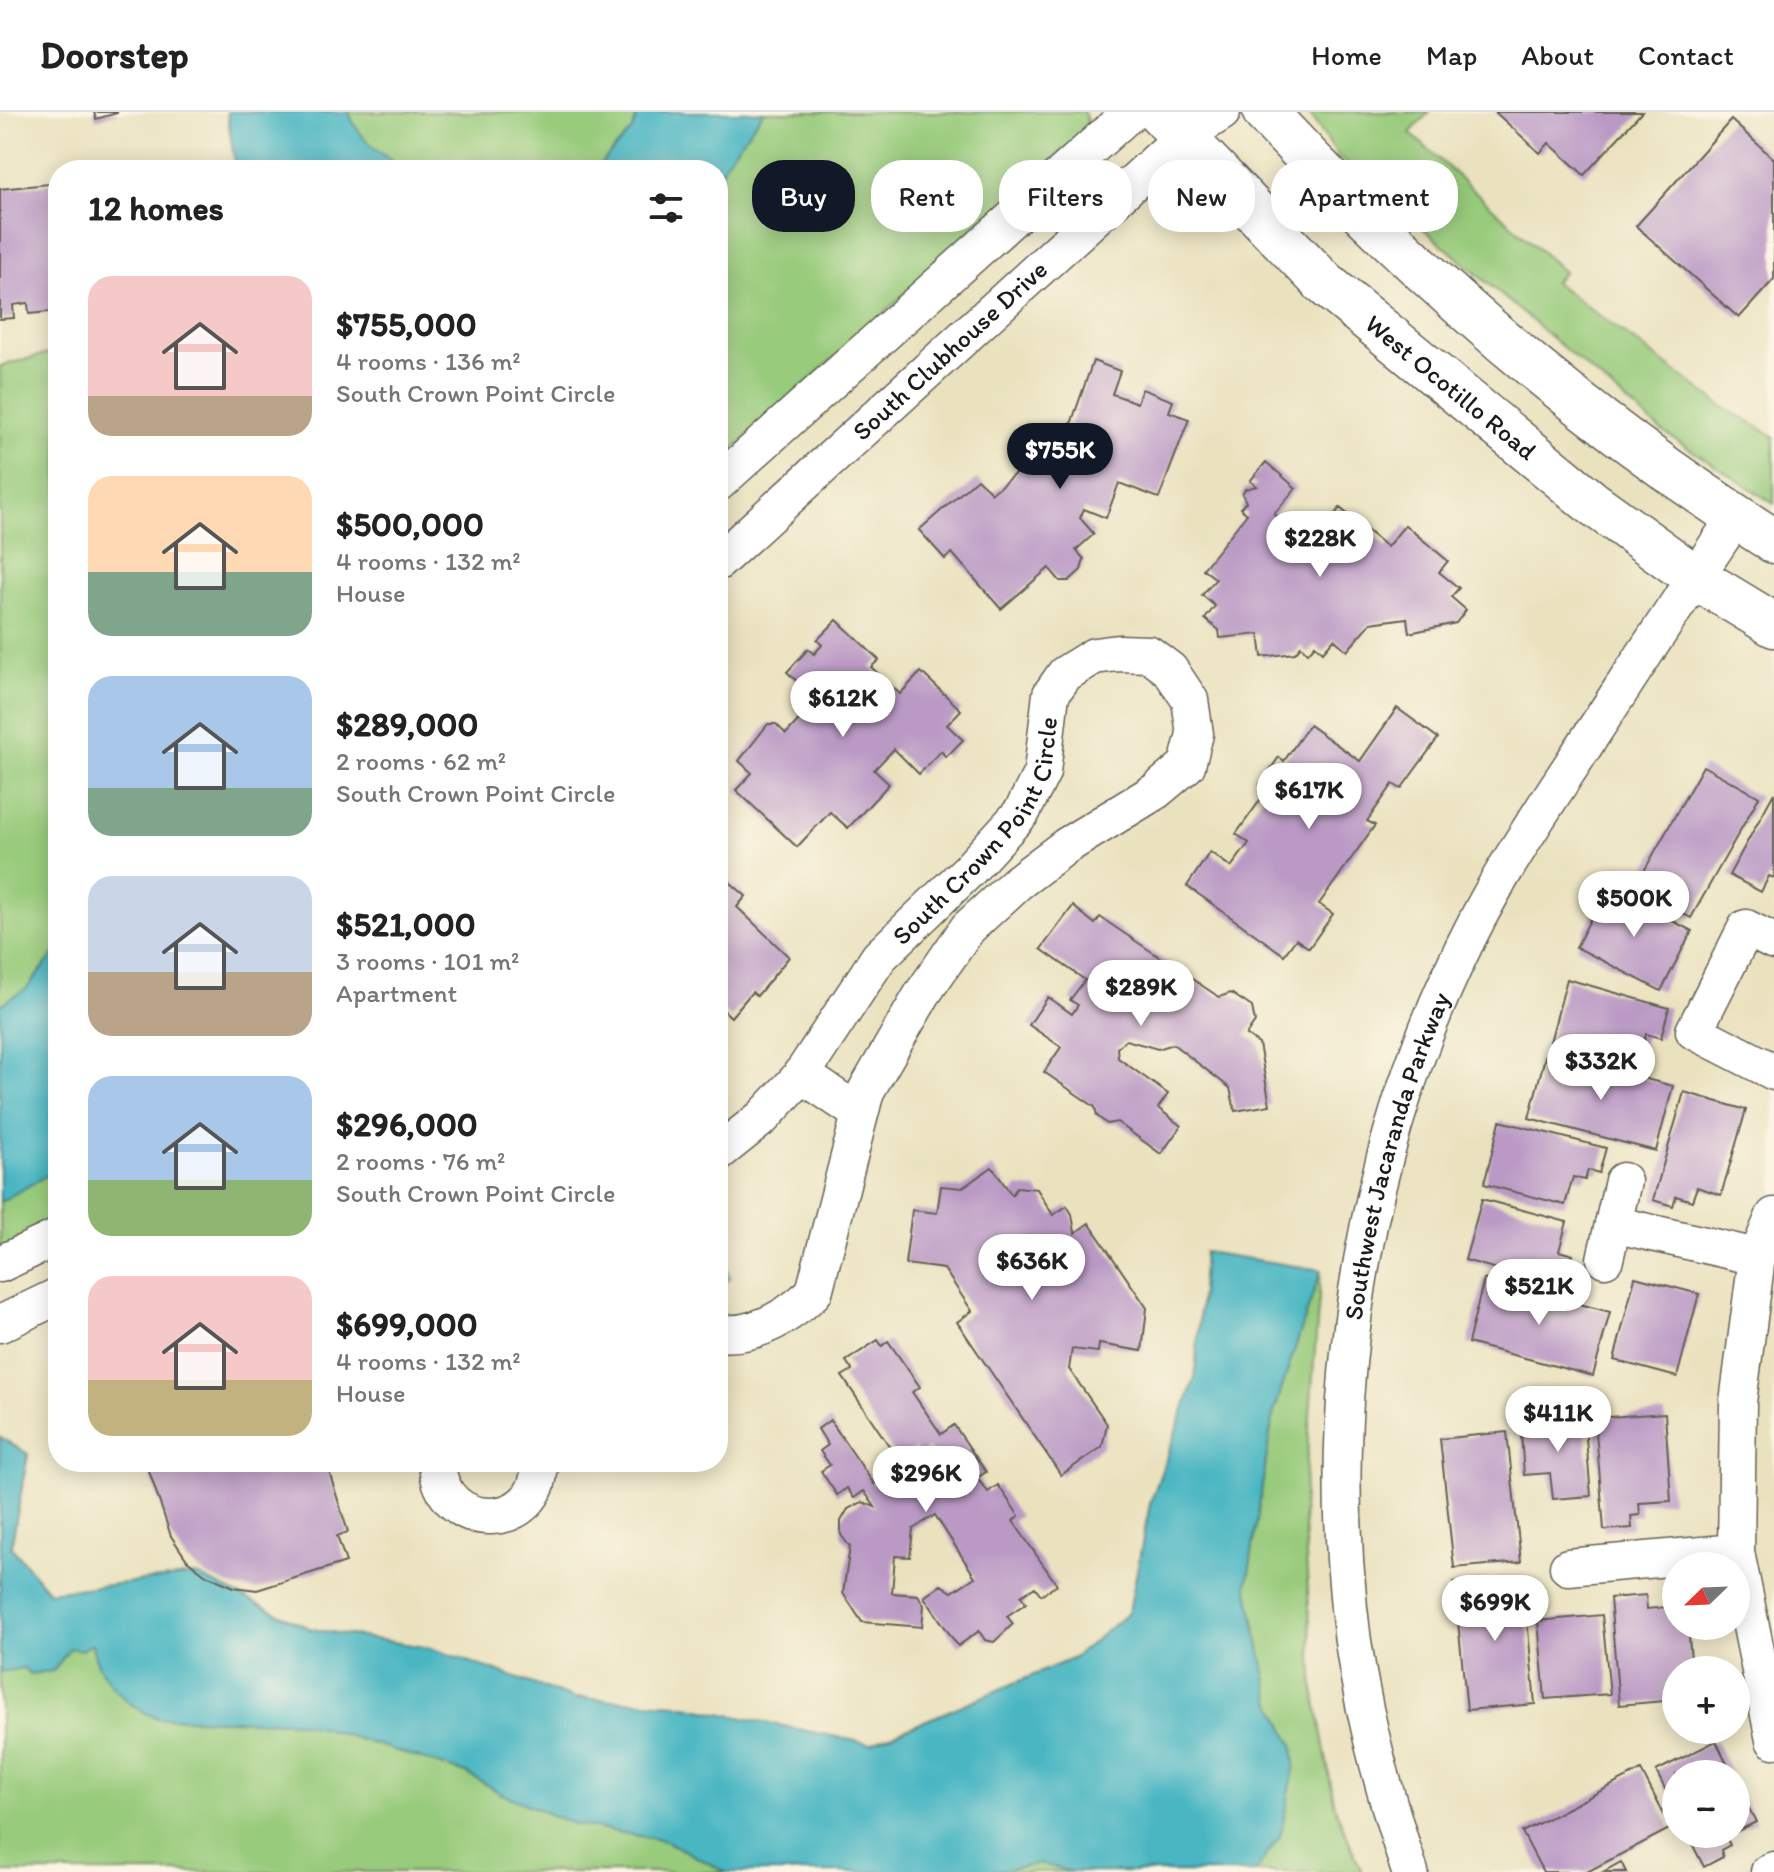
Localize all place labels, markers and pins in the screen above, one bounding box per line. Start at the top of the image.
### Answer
pin: $755K [1004,423,1116,491]
pin: $228K [1264,511,1376,579]
pin: $612K [787,671,899,739]
pin: $617K [1253,763,1365,831]
pin: $500K [1578,871,1690,939]
pin: $289K [1085,960,1197,1028]
pin: $332K [1545,1034,1657,1102]
pin: $636K [976,1234,1088,1302]
pin: $521K [1483,1259,1595,1327]
pin: $411K [1502,1386,1614,1454]
pin: $296K [870,1446,982,1514]
pin: $699K [1439,1575,1551,1643]

